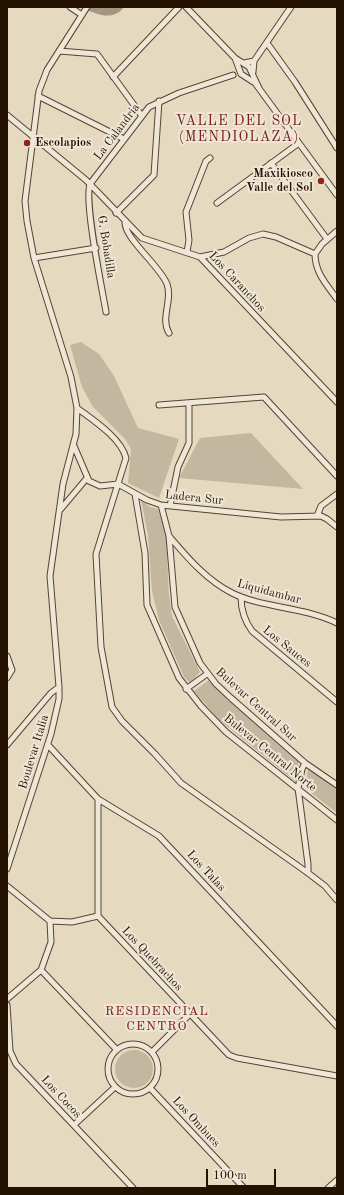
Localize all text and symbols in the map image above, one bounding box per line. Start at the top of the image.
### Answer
street label: La Calandria [91,101,143,163]
district label: VALLE DEL SOL (MENDIOLAZA) [176,113,302,146]
place label: Escolapios [35,136,91,150]
marker: Escolapios [22,138,32,148]
place label: Maxikiosco Valle del Sol [246,167,313,195]
marker: Maxikiosco Valle del Sol [316,176,326,186]
street label: G. Bobadilla [94,214,118,280]
street label: Los Caranchos [206,249,268,315]
street label: Ladera Sur [164,488,224,508]
street label: Liquidambar [235,577,303,607]
street label: Los Sauces [260,623,314,671]
street label: Bulevar Central Sur [213,665,299,745]
street label: Bulevar Central Norte [221,711,319,795]
street label: Boulevar Italia [16,713,52,791]
street label: Los Talas [183,848,229,894]
street label: Los Quebrachos [118,924,186,994]
district label: RESIDENCIAL CENTRO [105,1004,209,1035]
street label: Los Cocos [38,1073,84,1121]
street label: Los Ombues [169,1094,223,1150]
scale bar [208,1161,278,1187]
text: 100 m [213,1170,247,1182]

